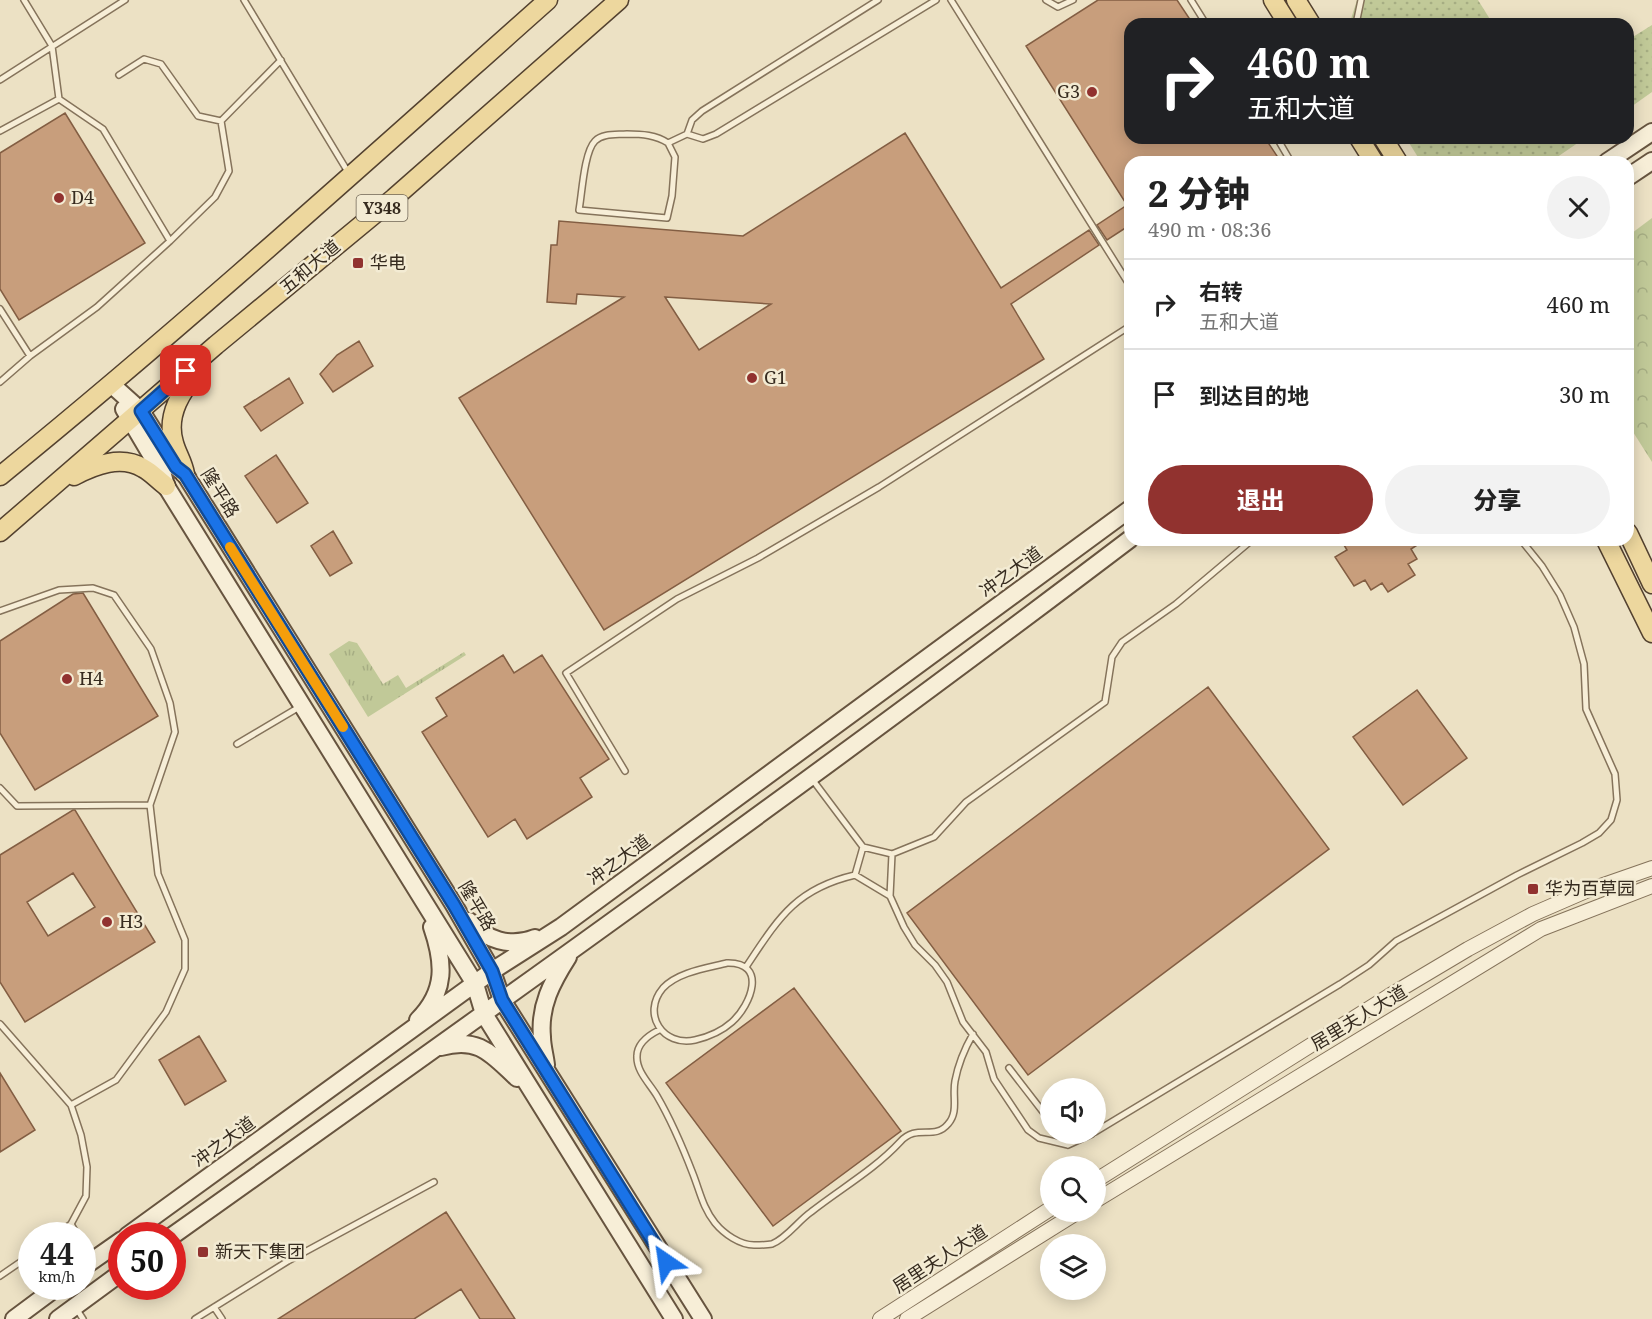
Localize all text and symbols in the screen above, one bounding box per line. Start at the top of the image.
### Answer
text: 460 m [1247,33,1371,90]
icon: right [1148,42,1226,120]
place label: G3 [1057,79,1080,103]
marker: G3 [1085,85,1099,99]
text: 五和大道 [1247,89,1355,126]
text: 2 分钟 [1148,169,1250,218]
button: close [1547,176,1610,239]
place label: D4 [71,185,94,209]
marker: D4 [52,191,66,205]
road number: Y348 [356,195,407,221]
text: 490 m · 08:36 [1148,216,1271,243]
street label: 五和大道 [274,234,345,299]
place label: 华电 [370,250,406,274]
marker: 华电 [351,256,365,270]
text: 右转 [1199,276,1243,306]
icon: right [1148,288,1181,321]
text: 460 m [1547,289,1610,319]
text: 五和大道 [1199,308,1279,335]
pin [160,345,211,396]
icon: arrive [169,354,202,387]
place label: G1 [764,365,787,389]
marker: G1 [745,371,759,385]
icon: arrive [1148,378,1181,411]
text: 30 m [1559,379,1610,409]
text: 到达目的地 [1199,380,1309,410]
street label: 隆平路 [196,463,245,522]
button: 退出 [1148,465,1373,534]
button: 分享 [1385,465,1610,534]
street label: 冲之大道 [974,540,1047,602]
place label: H4 [79,666,103,690]
marker: H4 [60,672,74,686]
street label: 冲之大道 [582,828,655,890]
street label: 隆平路 [454,876,502,935]
place label: 华为百草园 [1545,876,1635,900]
marker: 华为百草园 [1526,882,1540,896]
place label: H3 [119,909,143,933]
marker: H3 [100,915,114,929]
street label: 居里夫人大道 [1306,979,1411,1055]
map controls [1040,1078,1106,1300]
button: sound [1040,1078,1106,1144]
street label: 冲之大道 [187,1110,260,1172]
button: search [1040,1156,1106,1222]
street label: 居里夫人大道 [888,1219,991,1298]
speed limit sign: 50 [108,1222,186,1300]
position arrow [634,1230,698,1294]
text: 44 [40,1233,74,1274]
button: layers [1040,1234,1106,1300]
place label: 新天下集团 [215,1239,305,1263]
marker: 新天下集团 [196,1245,210,1259]
text: km/h [39,1266,75,1286]

